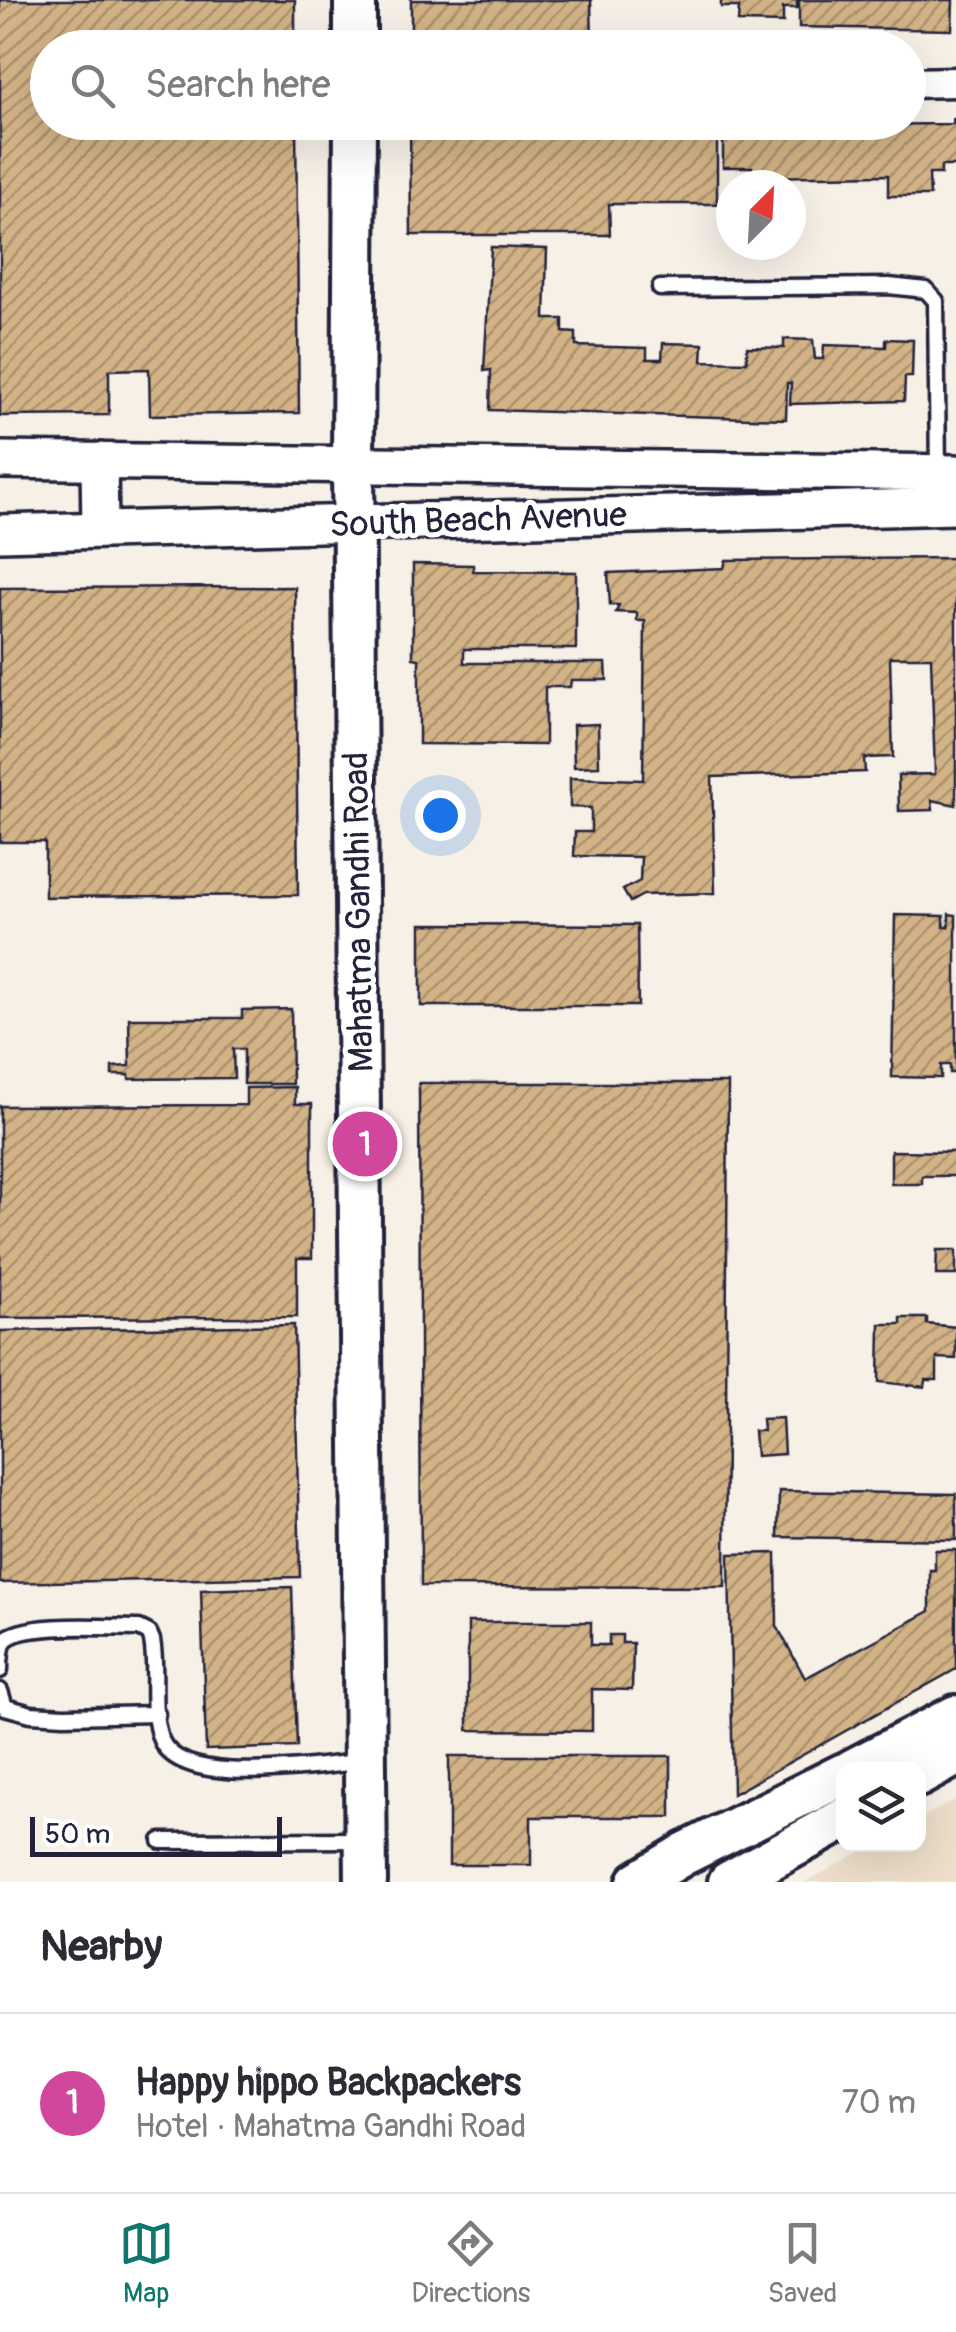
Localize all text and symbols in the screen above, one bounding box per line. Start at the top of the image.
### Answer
search box [30,30,926,140]
icon: search [65,58,120,113]
text: Search here [145,61,331,109]
north arrow [716,170,806,260]
street label: South Beach Avenue [328,493,628,547]
street label: Mahatma Gandhi Road [334,751,384,1073]
your location [415,790,466,841]
pin: 1 [332,1106,398,1182]
map controls [836,1762,926,1852]
button: layers [836,1762,926,1852]
scale bar [30,1812,282,1856]
text: 50 m [45,1817,110,1852]
text: Nearby [40,1921,162,1973]
text: Happy hippo Backpackers [135,2059,521,2107]
text: 1 [66,2083,79,2123]
text: 70 m [842,2083,916,2123]
text: Hotel · Mahatma Gandhi Road [135,2107,526,2147]
tab: Map [119,2216,174,2311]
tab: Directions [411,2216,530,2311]
tab: Saved [768,2216,837,2311]

